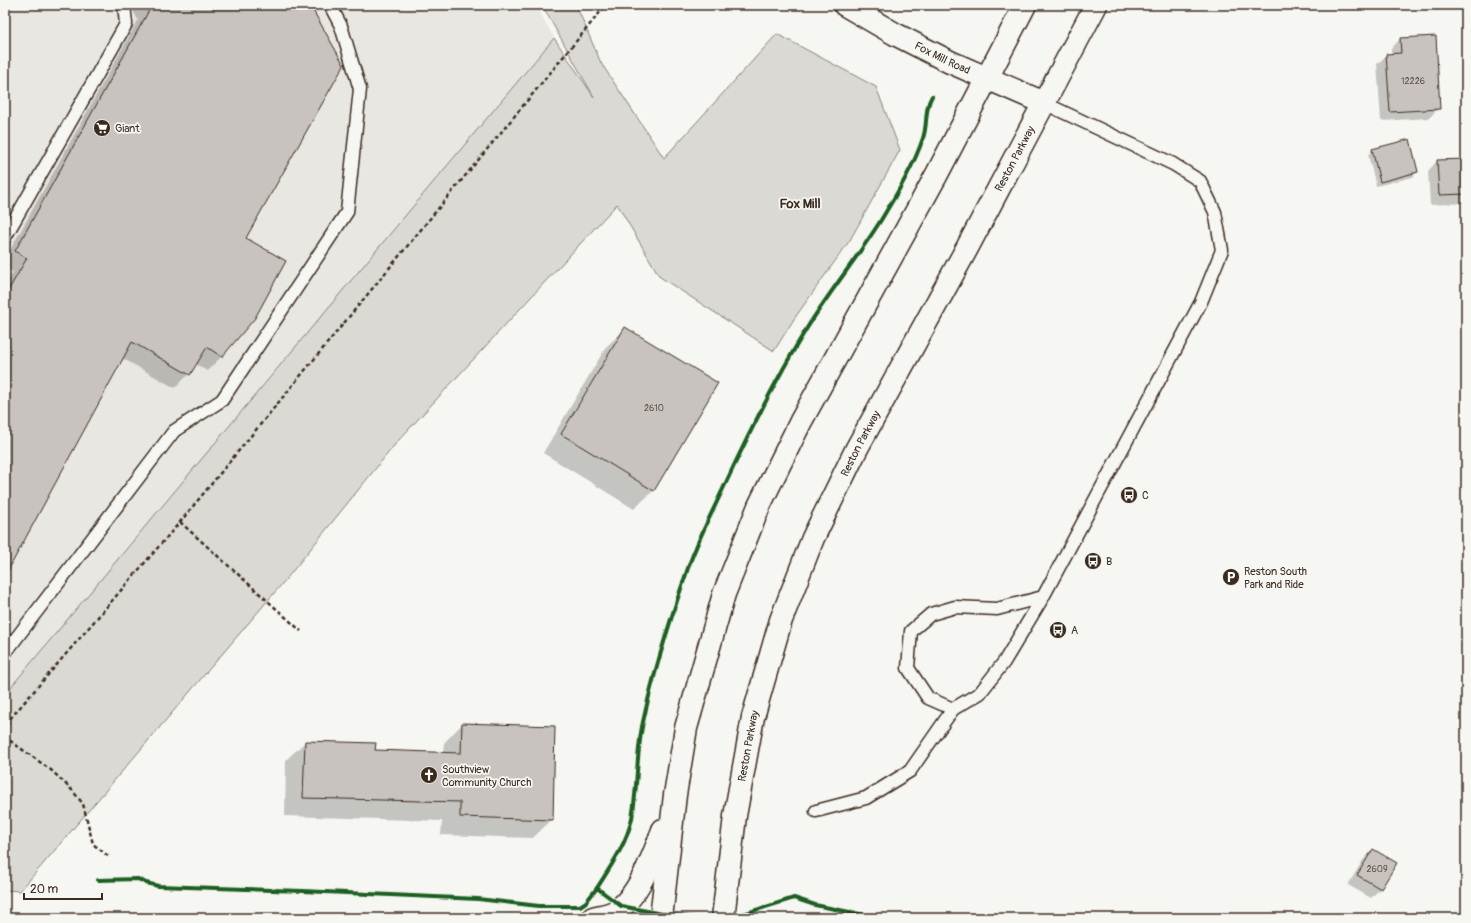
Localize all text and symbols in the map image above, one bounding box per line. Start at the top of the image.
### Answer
street label: Fox Mill Road [913,39,972,77]
house number: 12226 [1401,76,1425,87]
supermarket icon: Giant [92,118,112,138]
place label: Giant [115,122,140,135]
street label: Reston Parkway [992,123,1037,194]
district label: Fox Mill [779,196,821,212]
house number: 2610 [644,403,664,414]
street label: Reston Parkway [838,408,883,478]
bus stop icon: C [1119,485,1139,505]
place label: C [1142,489,1149,502]
bus stop icon: B [1083,551,1103,571]
place label: B [1106,555,1112,568]
place label: Reston South Park and Ride [1244,565,1307,591]
parking icon: Reston South Park and Ride [1221,567,1241,587]
bus stop icon: A [1048,620,1068,640]
place label: A [1071,624,1078,637]
street label: Reston Parkway [735,708,761,783]
place label: Southview Community Church [442,763,531,789]
church icon: Southview Community Church [419,765,439,785]
house number: 2609 [1366,864,1388,875]
scale bar [24,875,102,901]
text: 20 m [30,882,59,897]

